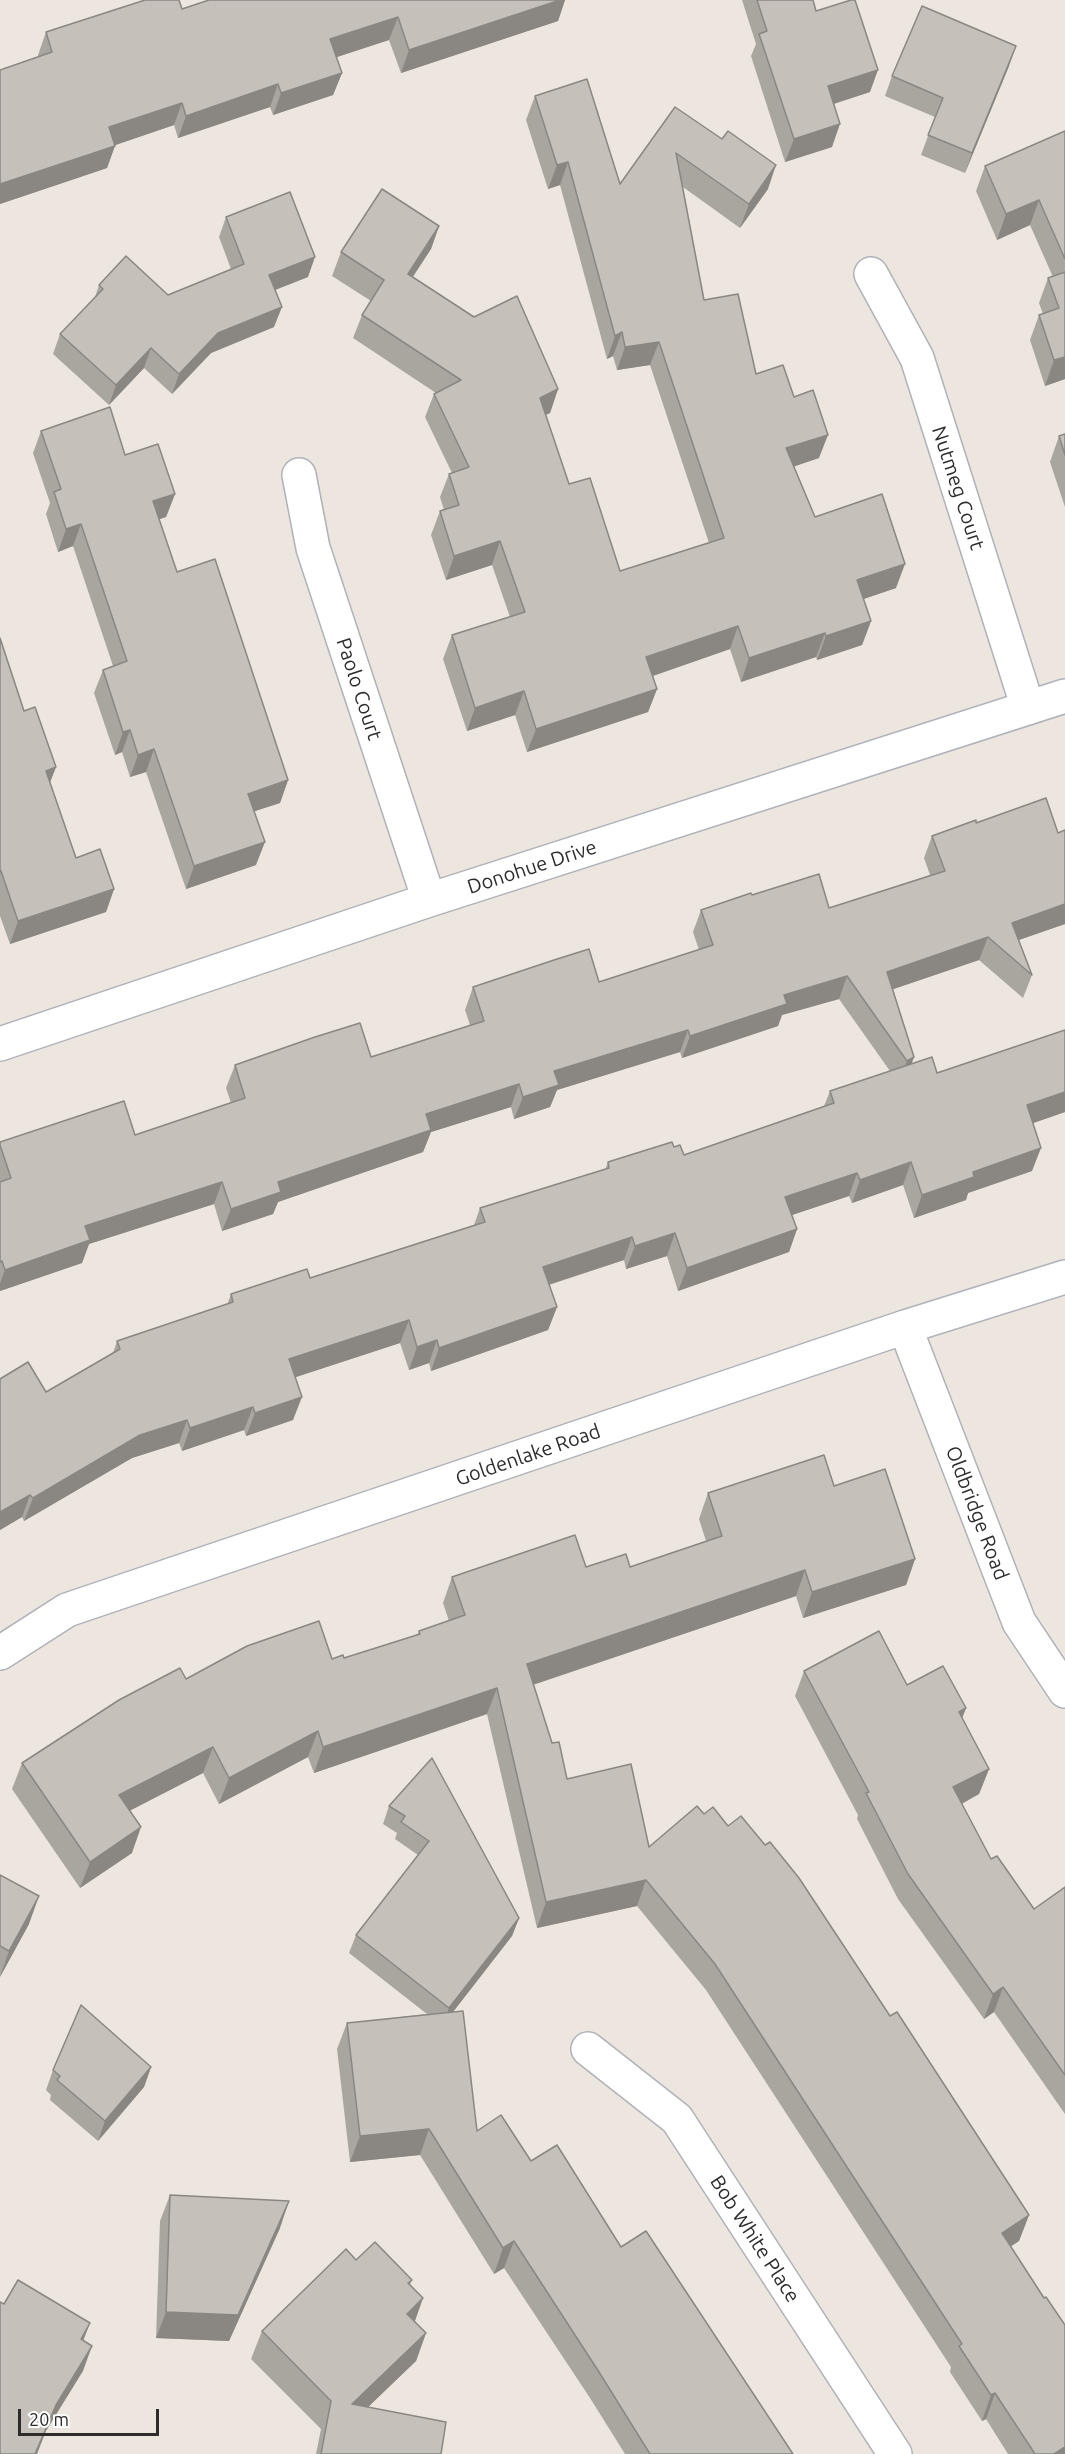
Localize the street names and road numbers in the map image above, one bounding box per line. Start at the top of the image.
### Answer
street label: Nutmeg Court [927,423,989,553]
street label: Paolo Court [331,635,387,743]
street label: Donohue Drive [464,835,600,899]
street label: Goldenlake Road [453,1419,603,1491]
street label: Oldbridge Road [940,1443,1014,1583]
street label: Bob White Place [705,2171,805,2307]

